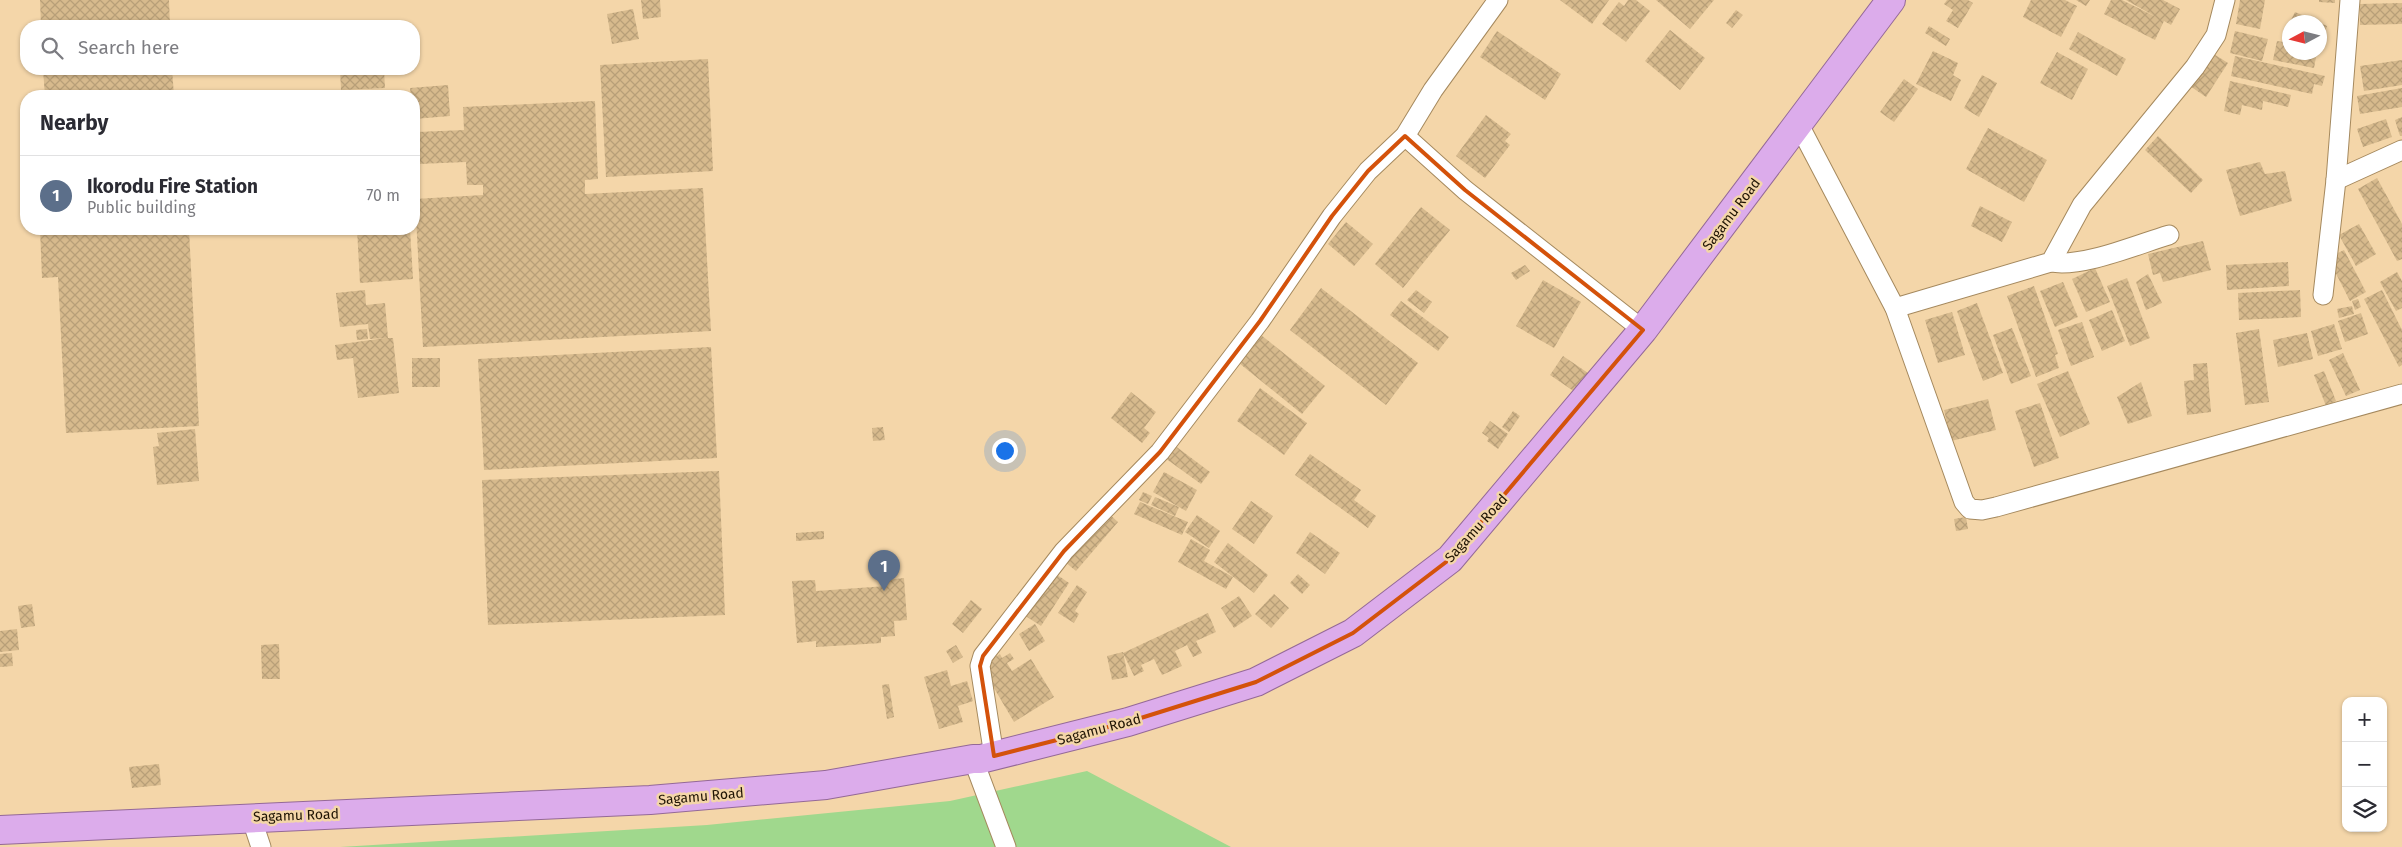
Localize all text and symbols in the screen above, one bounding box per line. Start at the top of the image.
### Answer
north arrow [2282,15,2327,60]
search box [20,20,420,75]
icon: search [38,34,66,62]
text: Search here [78,36,179,59]
text: Nearby [40,110,108,136]
text: Ikorodu Fire Station [87,175,258,198]
street label: Sagamu Road [1699,175,1764,254]
text: 1 [52,186,60,205]
text: 70 m [366,186,400,205]
text: Public building [87,198,195,217]
your location [992,438,1018,464]
street label: Sagamu Road [1441,491,1511,566]
pin: 1 [868,550,900,591]
map controls [2342,697,2387,832]
button: + [2342,697,2387,742]
street label: Sagamu Road [1055,710,1143,749]
button: − [2342,742,2387,787]
street label: Sagamu Road [658,784,745,809]
button: layers [2342,787,2387,832]
street label: Sagamu Road [253,806,339,825]

